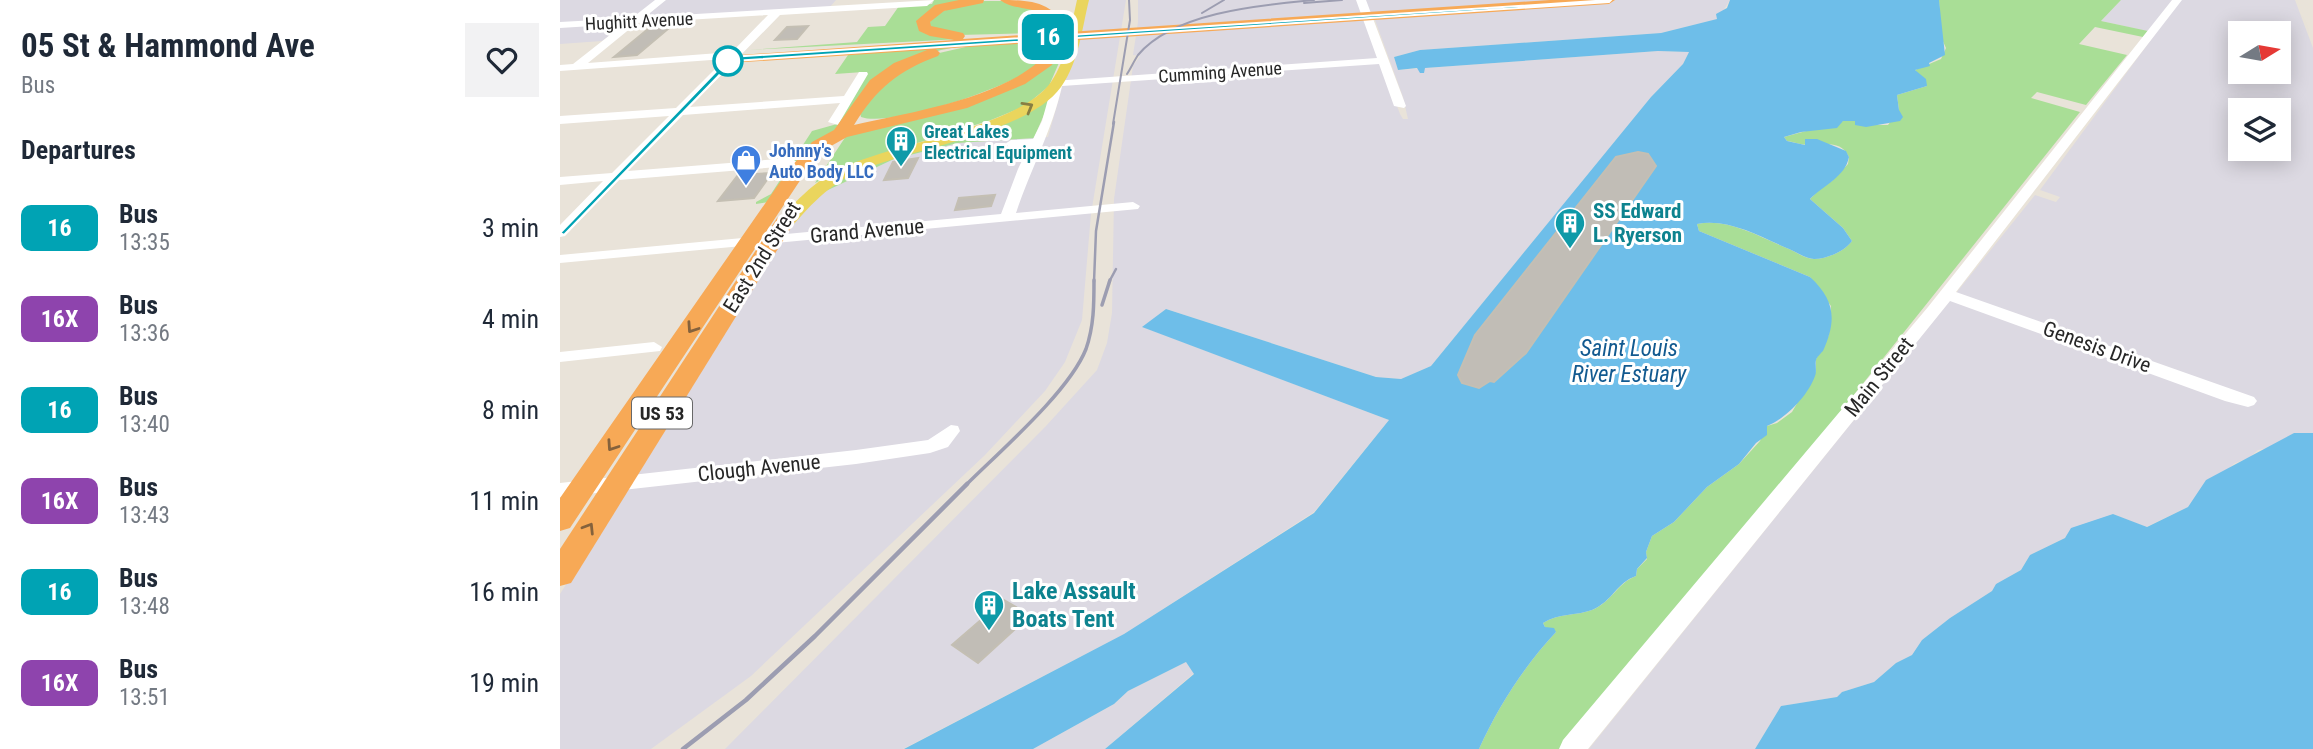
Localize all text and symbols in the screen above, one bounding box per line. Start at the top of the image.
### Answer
street label: Hughitt Avenue [584,8,694,34]
line badge: 16 [1016,14,1080,60]
north arrow [2228,21,2291,84]
map controls [2228,21,2291,161]
button: heart [465,23,539,97]
text: 16 [1036,23,1060,51]
text: 05 St & Hammond Ave [21,26,315,65]
unlabelled marker [713,46,743,76]
street label: Cumming Avenue [1158,57,1282,87]
text: Bus [21,72,55,99]
button: layers [2228,98,2291,161]
one-way arrow [1021,102,1034,115]
place label: Great Lakes Electrical Equipment [924,121,1072,163]
building icon: Great Lakes Electrical Equipment [884,124,918,168]
text: Departures [21,135,136,165]
place label: Johnny's Auto Body LLC [769,140,874,182]
shop icon: Johnny's Auto Body LLC [729,143,763,187]
street label: East 2nd Street [718,197,806,317]
text: Bus [119,199,158,229]
place label: SS Edward L. Ryerson [1593,199,1682,247]
building icon: SS Edward L. Ryerson [1553,206,1587,250]
text: 3 min [482,213,539,243]
text: 16 [47,214,72,242]
street label: Grand Avenue [809,214,925,248]
text: 13:35 [119,229,170,256]
text: Bus [119,290,158,320]
text: 4 min [482,304,539,334]
text: 16X [41,305,78,333]
street label: Genesis Drive [2040,316,2154,378]
text: 13:36 [119,320,170,347]
one-way arrow [688,320,700,333]
street label: Main Street [1840,333,1918,421]
water label: Saint Louis River Estuary [1572,335,1687,388]
text: Bus [119,381,158,411]
text: 8 min [482,395,539,425]
text: 16 [47,396,72,424]
road number: US 53 [632,398,692,428]
text: 13:40 [119,411,170,438]
one-way arrow [607,438,620,451]
street label: Clough Avenue [696,450,822,486]
text: Bus [119,472,158,502]
text: 11 min [469,486,539,516]
text: 16X [41,487,78,515]
text: 13:43 [119,502,170,529]
one-way arrow [580,523,593,536]
text: Bus [119,563,158,593]
text: 16 min [469,577,539,607]
place label: Lake Assault Boats Tent [1012,577,1136,633]
text: 16 [47,578,72,606]
building icon: Lake Assault Boats Tent [972,588,1006,632]
text: 13:48 [119,593,170,620]
text: Bus [119,654,158,684]
text: 19 min [469,668,539,698]
text: 16X [41,669,78,697]
text: 13:51 [119,684,170,711]

